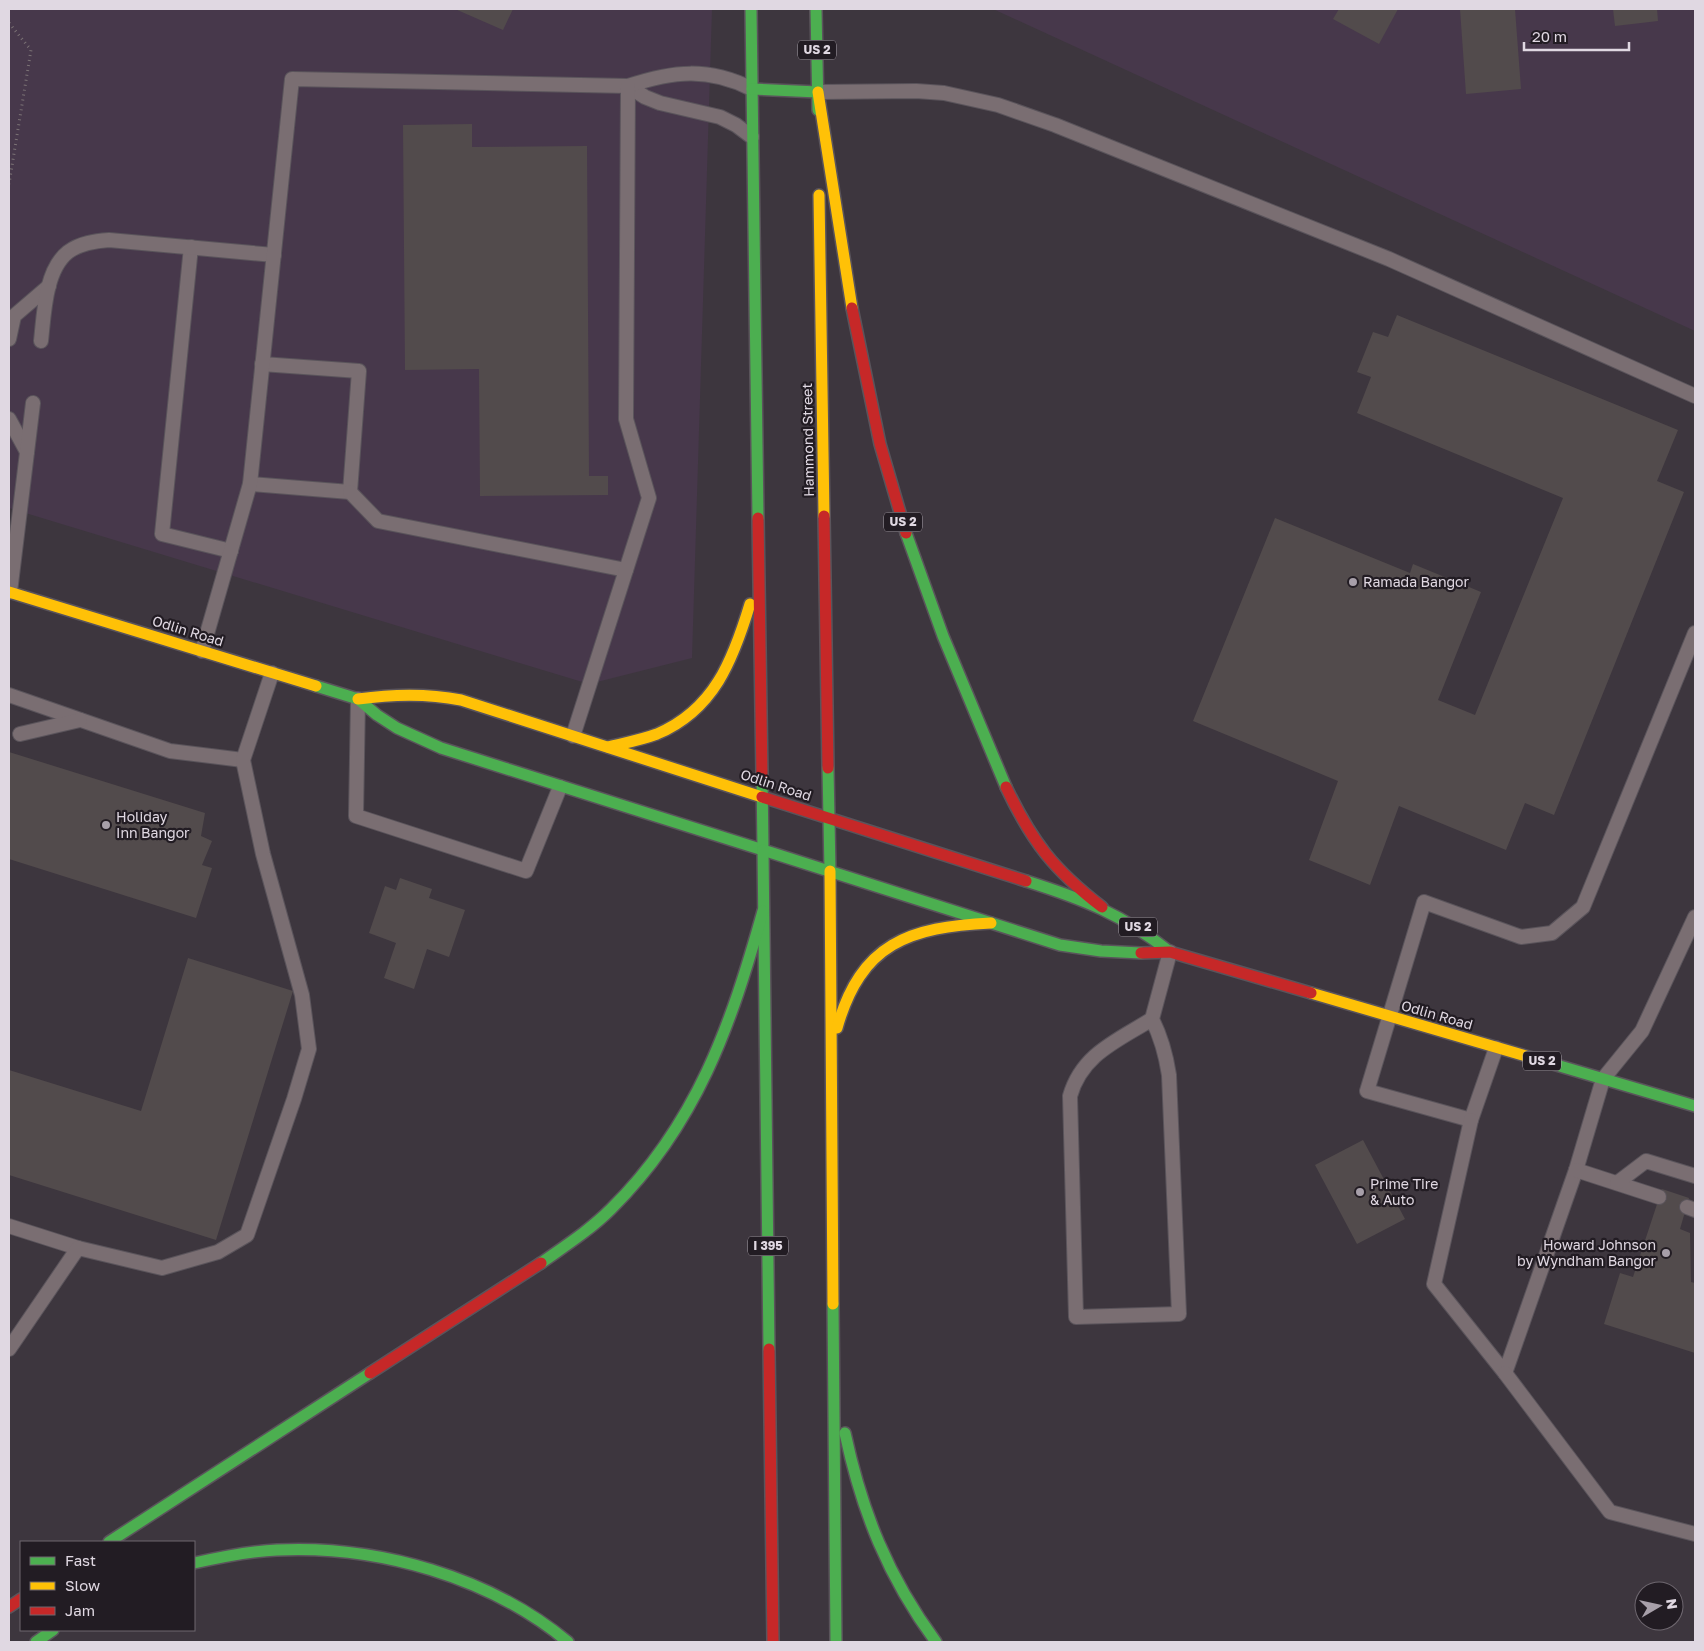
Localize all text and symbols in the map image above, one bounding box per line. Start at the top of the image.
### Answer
scale bar [1524,20,1629,52]
text: 20 m [1532,27,1567,45]
road number: US 2 [798,40,836,60]
street label: Hammond Street [798,383,817,497]
road number: US 2 [884,512,922,532]
place label: Ramada Bangor [1363,573,1470,590]
marker: Ramada Bangor [1347,576,1359,588]
street label: Odlin Road [150,612,226,649]
street label: Odlin Road [739,765,814,804]
place label: Holiday Inn Bangor [116,808,190,841]
marker: Holiday Inn Bangor [100,819,112,831]
road number: US 2 [1119,918,1157,936]
street label: Odlin Road [1399,996,1475,1033]
road number: US 2 [1523,1052,1561,1070]
place label: Prime Tire & Auto [1370,1175,1438,1208]
marker: Prime Tire & Auto [1354,1186,1366,1198]
road number: I 395 [748,1236,788,1256]
place label: Howard Johnson by Wyndham Bangor [1517,1236,1657,1269]
marker: Howard Johnson by Wyndham Bangor [1660,1247,1672,1259]
legend [20,1541,195,1631]
text: Fast [65,1551,96,1569]
text: Slow [65,1576,100,1594]
north arrow [1634,1581,1684,1631]
text: N [1663,1597,1682,1610]
text: Jam [65,1601,95,1619]

